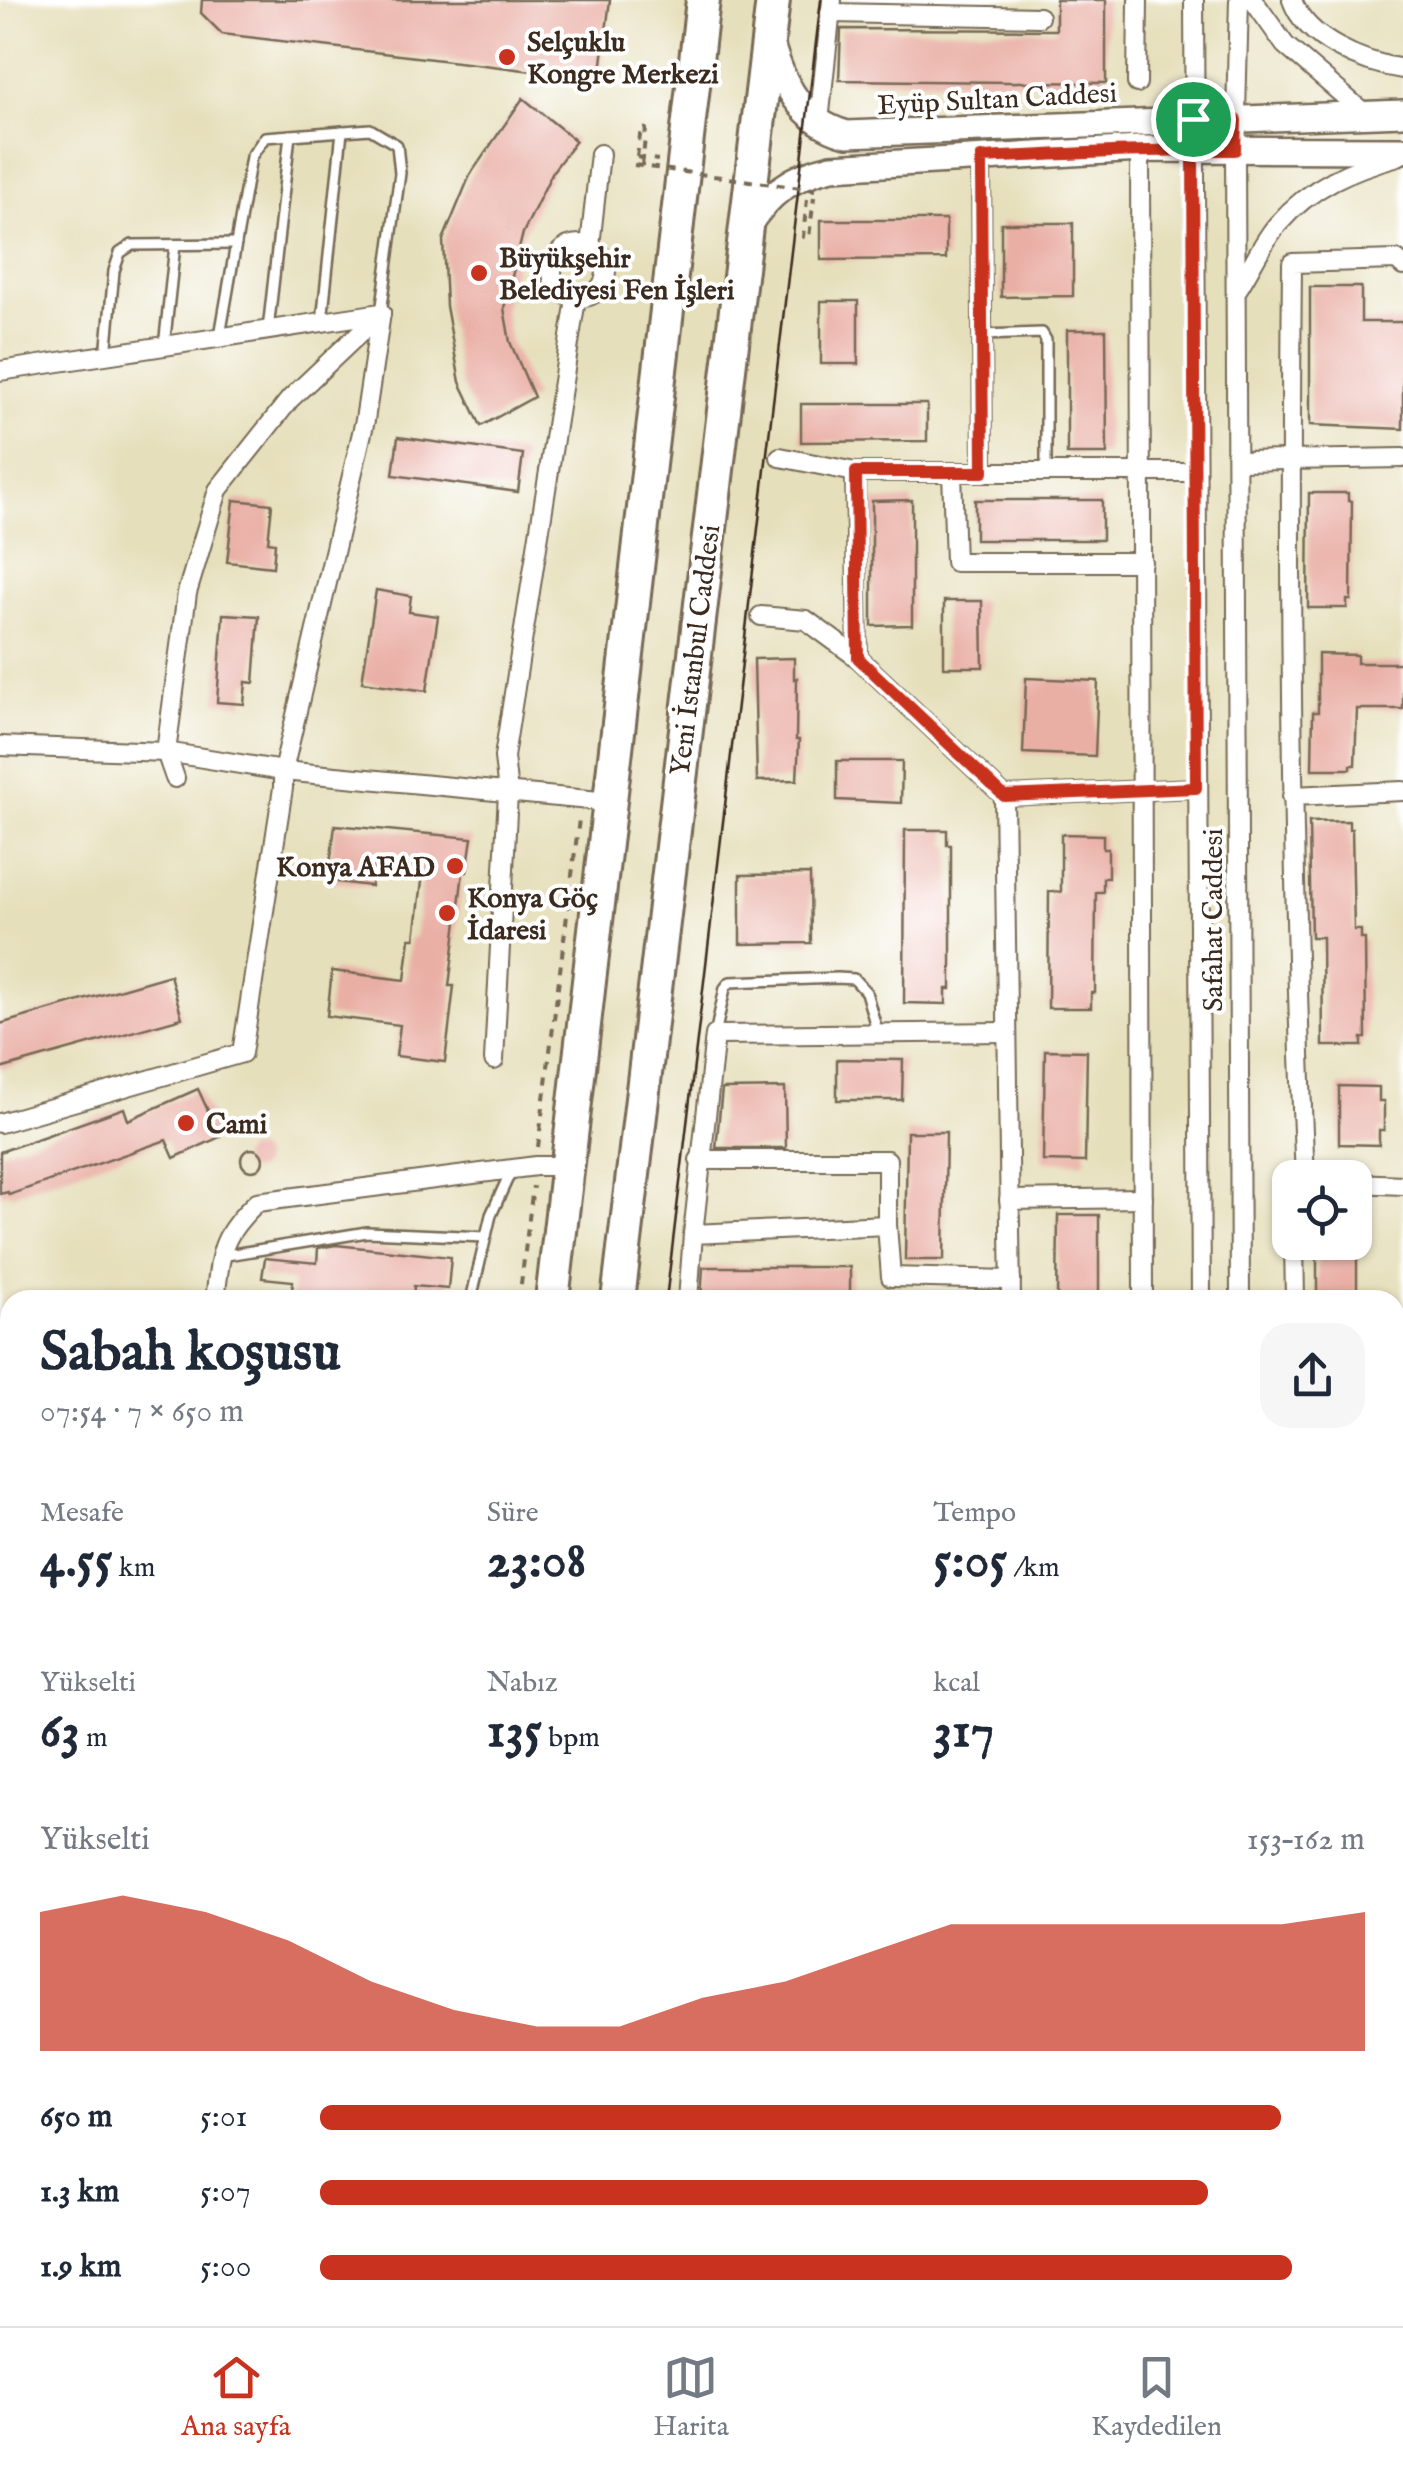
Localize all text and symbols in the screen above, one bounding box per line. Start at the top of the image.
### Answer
place label: Selçuklu Kongre Merkezi [527,26,719,93]
marker: Selçuklu Kongre Merkezi [496,46,518,68]
street label: Eyüp Sultan Caddesi [876,77,1118,124]
pin [1151,77,1236,162]
icon: arrive [1166,92,1221,147]
place label: Büyükşehir Belediyesi Fen İşleri [499,242,735,309]
marker: Büyükşehir Belediyesi Fen İşleri [468,262,490,284]
street label: Yeni İstanbul Caddesi [664,523,729,778]
street label: Safahat Caddesi [1197,828,1232,1012]
place label: Konya AFAD [276,851,435,886]
marker: Konya AFAD [444,855,466,877]
place label: Konya Göç İdaresi [467,882,598,949]
marker: Konya Göç İdaresi [436,902,458,924]
place label: Cami [206,1108,268,1143]
marker: Cami [175,1112,197,1134]
map controls [1272,1160,1372,1260]
button: locate [1272,1160,1372,1260]
text: Sabah koşusu [40,1319,341,1389]
button: share [1260,1323,1365,1428]
text: 07:54 · 7 × 650 m [40,1392,244,1433]
text: Mesafe [40,1496,124,1531]
text: Süre [487,1496,539,1531]
text: Tempo [933,1496,1016,1531]
text: 4.55 [40,1531,113,1594]
text: 23:08 [487,1531,586,1594]
text: 5:05 [933,1531,1007,1594]
text: km [113,1551,155,1586]
text: /km [1007,1551,1060,1586]
text: Yükselti [40,1666,136,1701]
text: Nabız [487,1666,558,1701]
text: kcal [933,1666,980,1701]
text: 63 [40,1701,80,1764]
text: 135 [487,1701,542,1764]
text: 317 [933,1701,994,1764]
text: m [80,1721,108,1756]
text: bpm [542,1721,600,1756]
text: Yükselti [40,1820,150,1861]
text: 153–162 m [1247,1820,1365,1861]
text: 650 m [40,2097,112,2138]
text: 5:01 [200,2097,247,2138]
text: 1.3 km [40,2172,120,2213]
text: 5:07 [200,2172,251,2213]
text: 1.9 km [40,2247,122,2288]
text: 5:00 [200,2247,251,2288]
tab: Ana sayfa [181,2350,291,2445]
tab: Harita [653,2350,729,2445]
tab: Kaydedilen [1091,2350,1222,2445]

